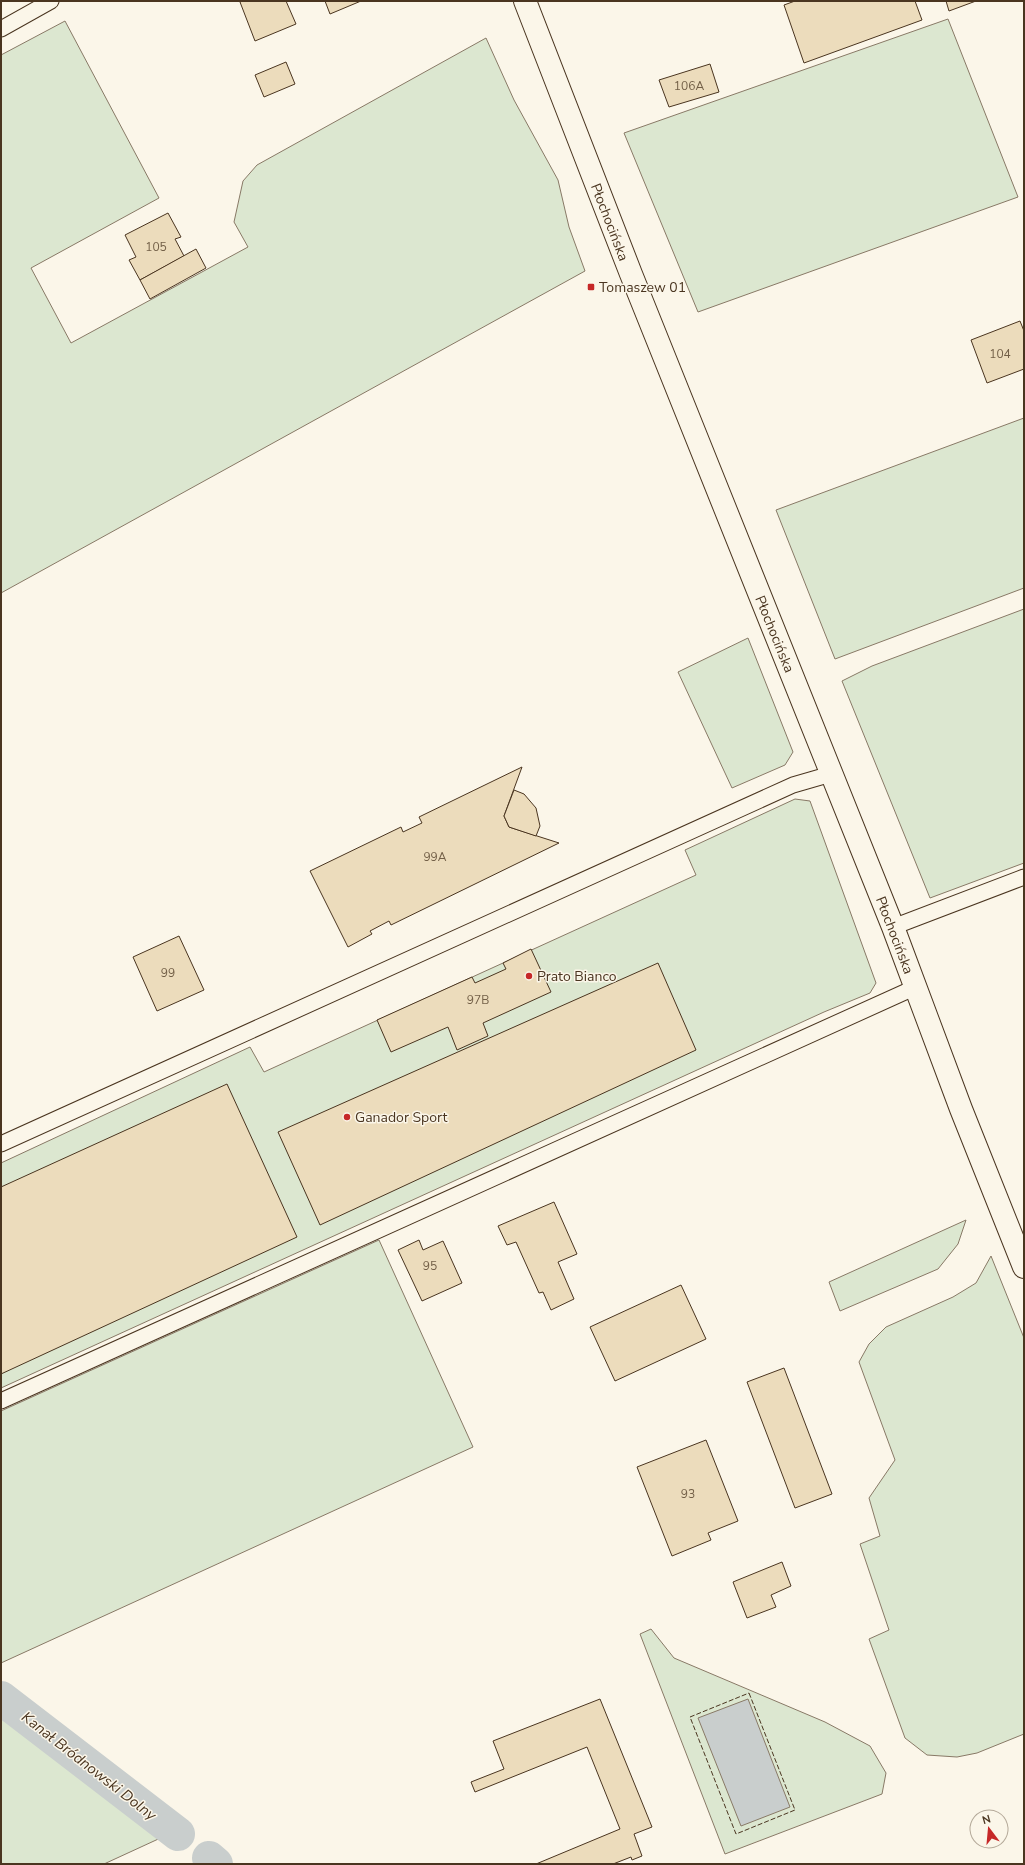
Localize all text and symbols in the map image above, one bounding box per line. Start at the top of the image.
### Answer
house number: 106A [674,78,704,94]
street label: Płochocińska [586,181,633,264]
house number: 105 [145,239,167,255]
place label: Tomaszew 01 [599,278,686,297]
marker: Tomaszew 01 [586,282,596,292]
house number: 104 [989,346,1011,362]
street label: Płochocińska [750,593,799,676]
house number: 99A [423,849,447,865]
street label: Płochocińska [871,894,918,977]
house number: 99 [161,965,175,981]
place label: Prato Bianco [537,967,617,986]
marker: Prato Bianco [524,971,534,981]
house number: 97B [467,992,489,1008]
place label: Ganador Sport [355,1108,447,1127]
marker: Ganador Sport [342,1112,352,1122]
house number: 95 [423,1258,437,1274]
house number: 93 [681,1486,695,1502]
water label: Kanał Bródnowski Dolny [17,1707,162,1826]
north arrow [969,1809,1009,1849]
text: N [980,1812,992,1828]

